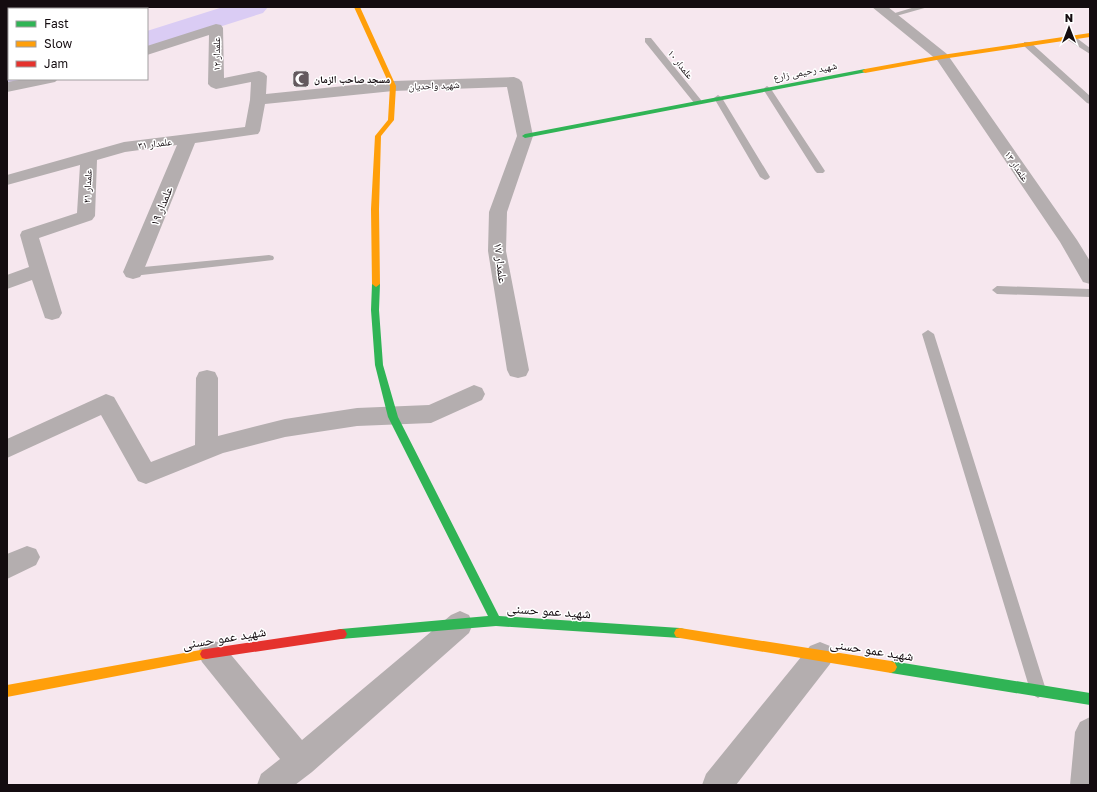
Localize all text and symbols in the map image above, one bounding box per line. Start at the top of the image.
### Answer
legend [8,8,148,80]
north arrow [1049,8,1089,48]
text: N [1065,11,1073,24]
text: Fast [44,16,69,31]
text: Slow [44,36,72,51]
street label: علمدار ۱۲ [210,37,222,71]
street label: علمدار ۱۰ [666,47,696,81]
text: Jam [44,56,68,71]
street label: شهید رحیمی زارع [772,59,838,84]
mosque icon: مسجد صاحب الزمان [291,69,311,89]
place label: مسجد صاحب الزمان [314,73,390,86]
street label: شهید واحدیان [408,78,460,93]
street label: علمدار ۳۱ [137,135,173,151]
street label: علمدار ۱۳ [1002,149,1032,183]
street label: علمدار ۲۱ [80,169,94,203]
street label: علمدار ۱۹ [146,184,176,228]
street label: علمدار ۱۷ [491,242,511,284]
street label: شهید عمو حسنی [506,599,592,622]
street label: شهید عمو حسنی [181,622,267,653]
street label: شهید عمو حسنی [829,634,915,665]

